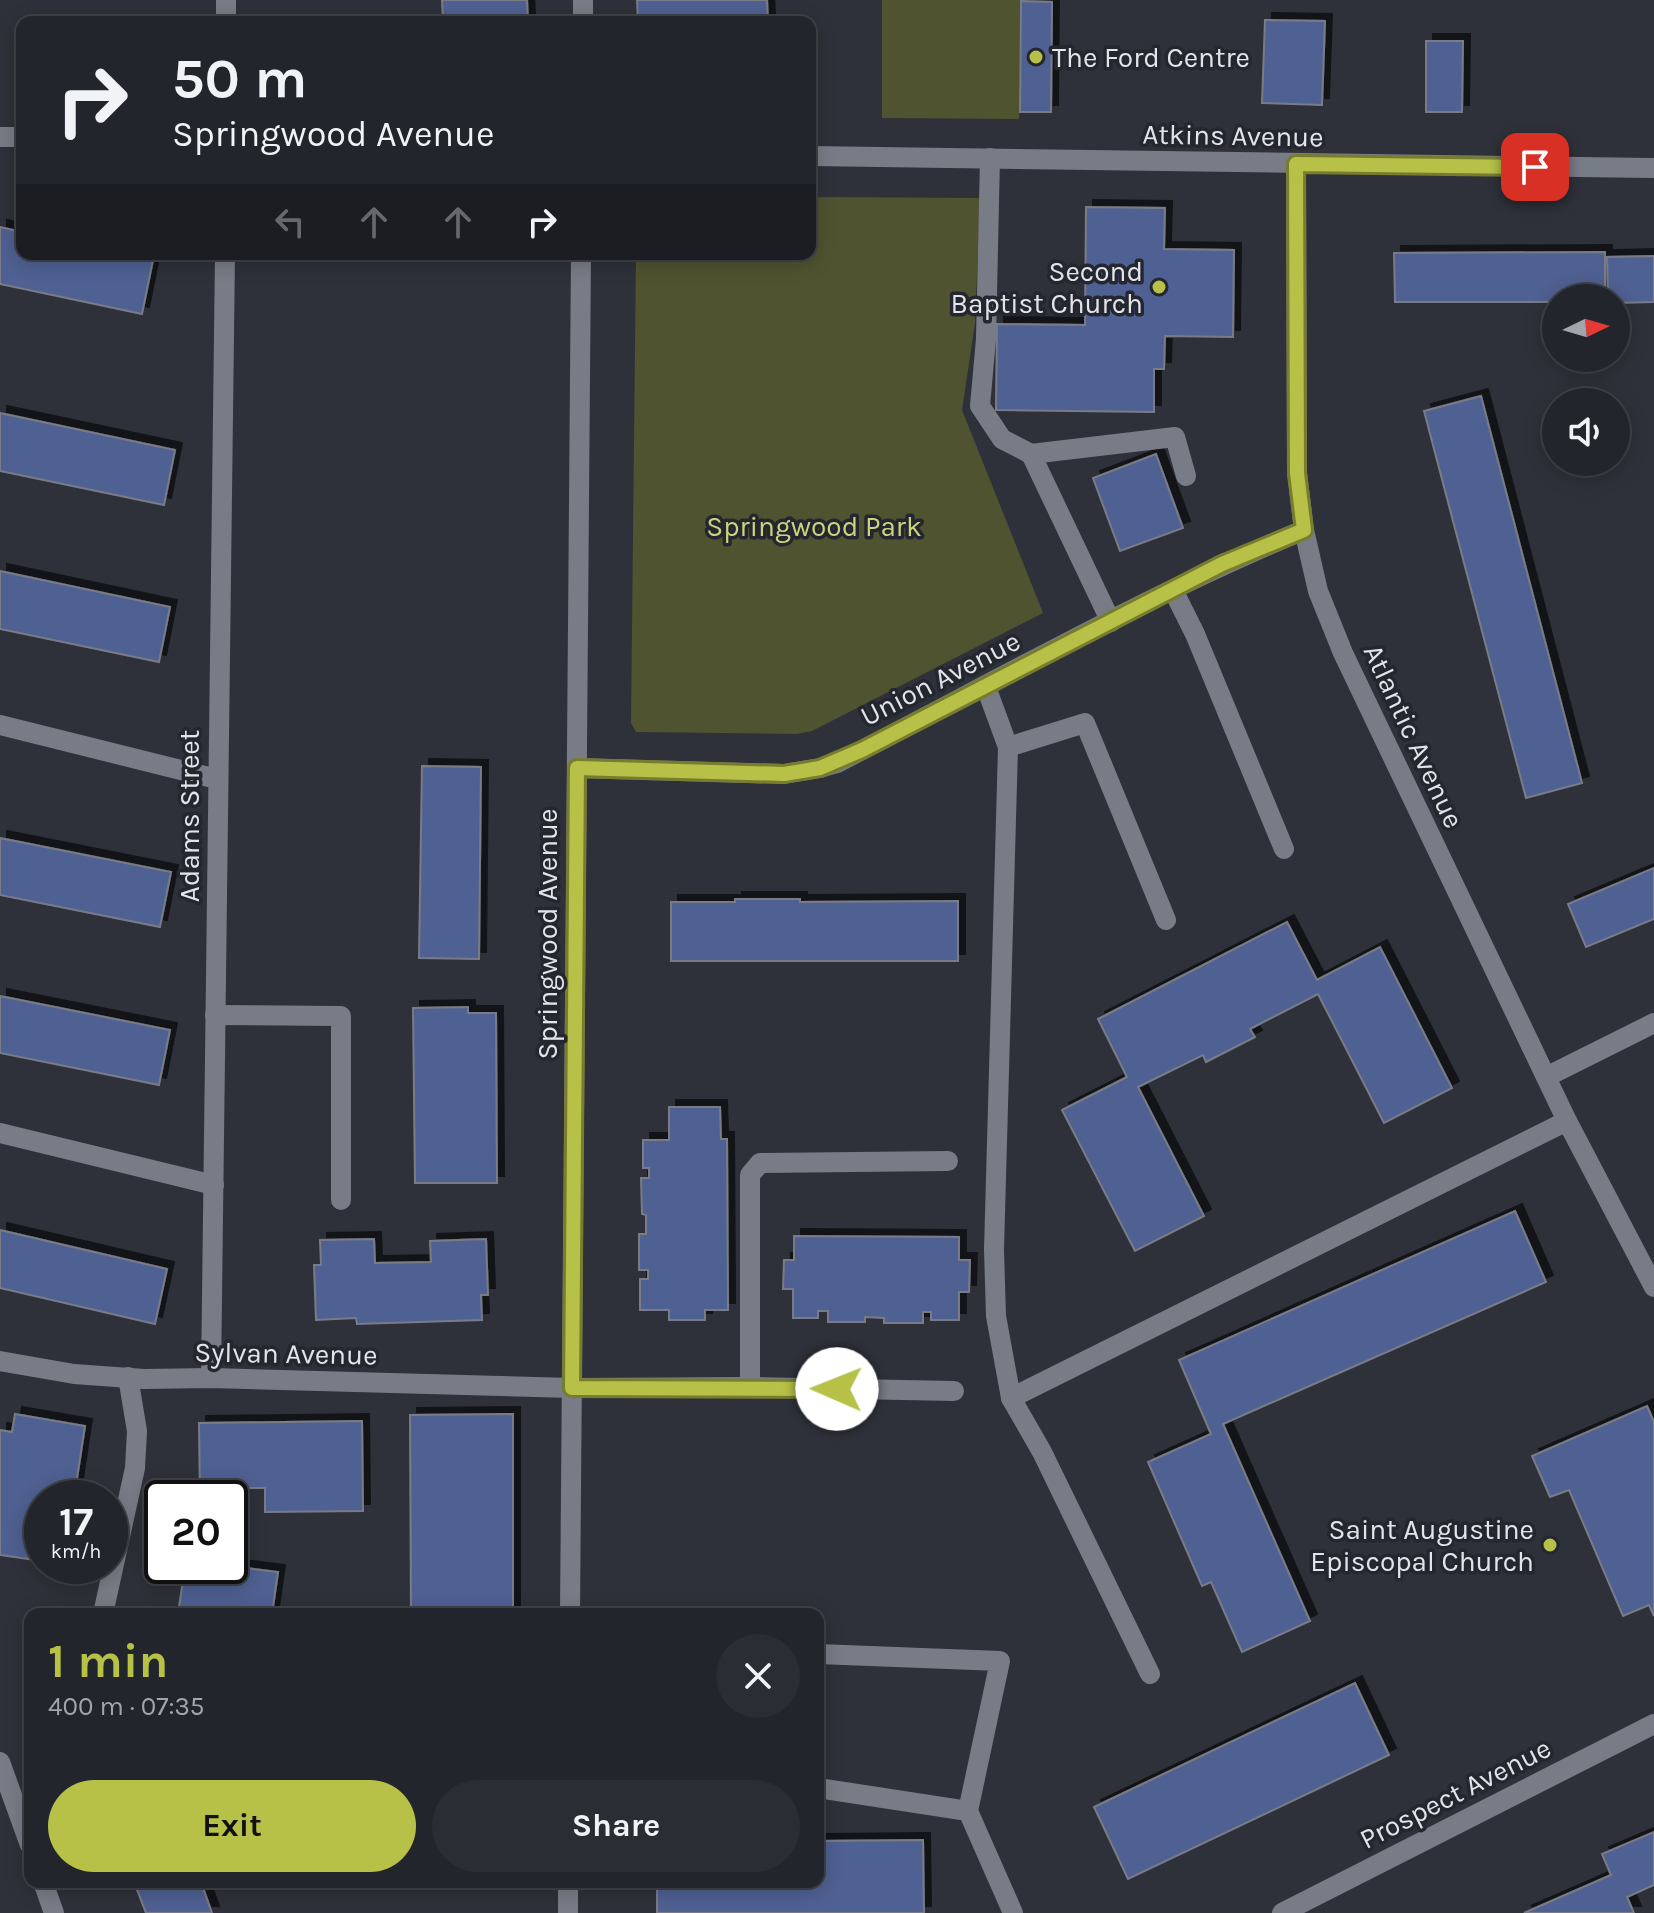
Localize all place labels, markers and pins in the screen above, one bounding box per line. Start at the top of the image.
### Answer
place label: The Ford Centre [1052,41,1250,74]
marker: The Ford Centre [1027,48,1045,66]
pin [1501,133,1569,201]
place label: Second Baptist Church [951,255,1143,320]
marker: Second Baptist Church [1150,278,1168,296]
place label: Saint Augustine Episcopal Church [1310,1513,1534,1578]
marker: Saint Augustine Episcopal Church [1541,1536,1559,1554]

